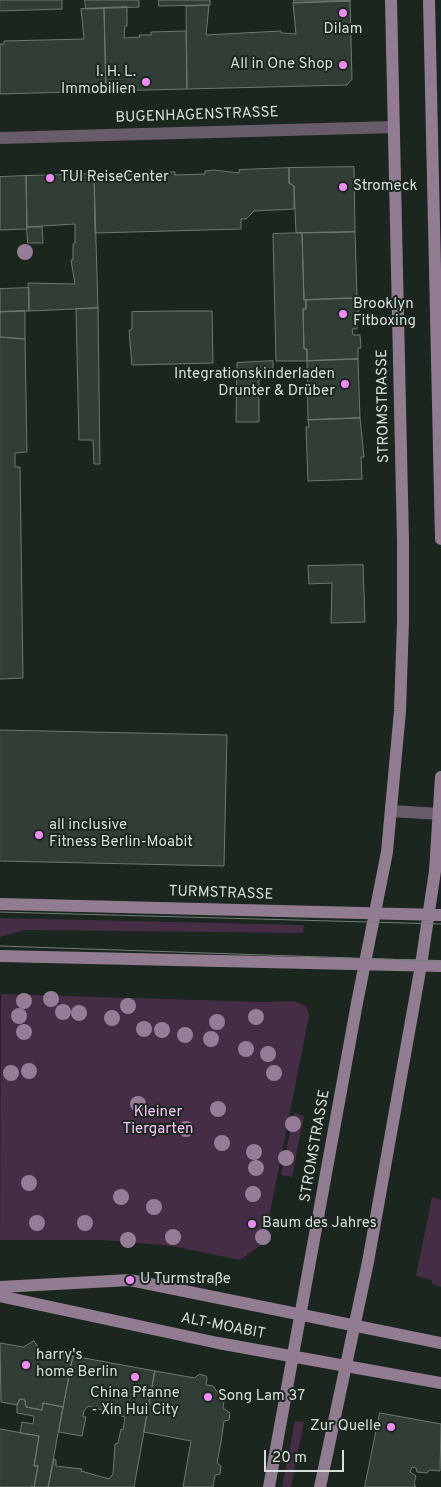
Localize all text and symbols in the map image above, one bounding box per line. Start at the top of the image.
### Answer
marker: Dilam [337,7,349,19]
place label: Dilam [324,21,362,39]
place label: All in One Shop [230,56,333,74]
marker: All in One Shop [337,59,349,71]
place label: I. H. L. Immobilien [61,64,136,99]
marker: I. H. L. Immobilien [140,76,152,88]
street label: BUGENHAGENSTRASSE [115,104,279,128]
place label: TUI ReiseCenter [60,169,169,187]
marker: TUI ReiseCenter [44,172,56,184]
place label: Stromeck [353,178,417,196]
marker: Stromeck [337,181,349,193]
place label: Brooklyn Fitboxing [353,296,416,331]
marker: Brooklyn Fitboxing [337,308,349,320]
street label: STROMSTRASSE [374,349,394,463]
place label: Integrationskinderladen Drunter & Drüber [174,366,335,401]
marker: Integrationskinderladen Drunter & Drüber [339,378,351,390]
place label: all inclusive Fitness Berlin-Moabit [49,817,193,852]
marker: all inclusive Fitness Berlin-Moabit [33,829,45,841]
street label: TURMSTRASSE [168,883,274,905]
street label: STROMSTRASSE [297,1088,335,1204]
park label: Kleiner Tiergarten [122,1104,194,1139]
place label: Baum des Jahres [262,1215,377,1233]
marker: Baum des Jahres [246,1218,258,1230]
place label: U Turmstraße [140,1271,231,1289]
marker: U Turmstraße [124,1274,136,1286]
street label: ALT-MOABIT [179,1310,267,1344]
place label: harry's home Berlin [36,1347,118,1382]
marker: harry's home Berlin [20,1359,32,1371]
marker: China Pfanne - Xin Hui City [129,1371,141,1383]
place label: China Pfanne - Xin Hui City [90,1385,180,1420]
place label: Song Lam 37 [218,1388,305,1406]
marker: Song Lam 37 [202,1391,214,1403]
place label: Zur Quelle [310,1418,381,1436]
marker: Zur Quelle [385,1421,397,1433]
scale bar [266,1440,346,1472]
text: 20 m [272,1449,307,1468]

